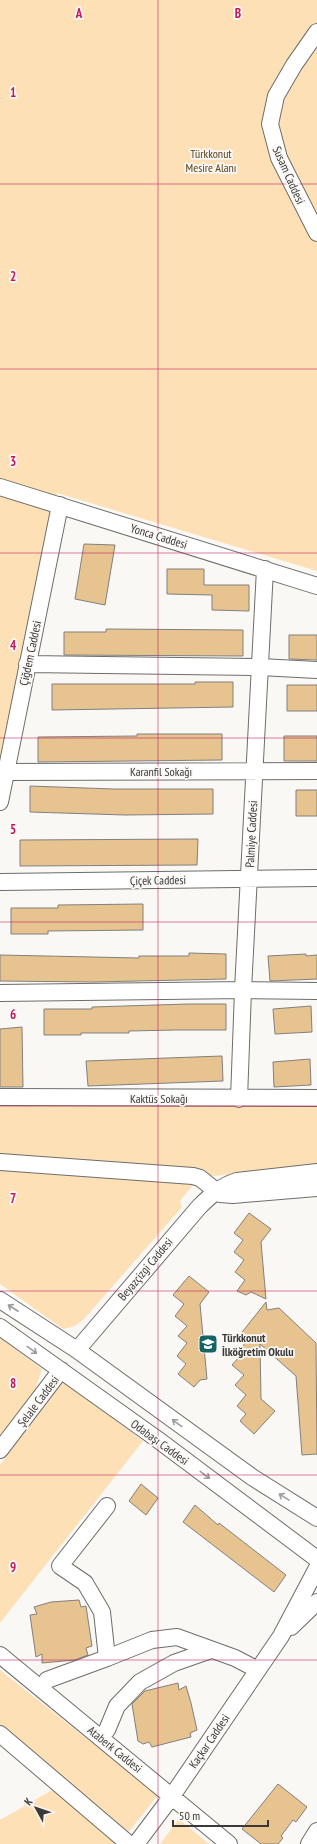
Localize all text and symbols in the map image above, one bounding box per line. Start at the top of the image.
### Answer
text: A [75,5,83,22]
text: B [235,5,241,22]
text: 1 [10,84,16,101]
street label: Susam Caddesi [270,144,308,206]
park label: Türkkonut Mesire Alanı [186,146,236,175]
text: 2 [10,268,16,285]
text: 3 [10,453,16,470]
street label: Yonca Caddesi [129,520,189,552]
street label: Çiğdem Caddesi [16,619,44,687]
text: 4 [10,637,17,654]
street label: Karanfil Sokağı [130,764,192,779]
street label: Palmiye Caddesi [242,800,260,868]
text: 5 [10,821,16,838]
street label: Çiçek Caddesi [130,872,186,888]
text: 6 [10,1006,16,1023]
street label: Kaktüs Sokağı [130,1091,188,1106]
text: 7 [10,1190,16,1207]
street label: Beyazçizgi Caddesi [114,1235,176,1303]
one-way arrow [7,1304,19,1312]
place label: Türkkonut İlköğretim Okulu [222,1330,294,1359]
school or university icon: Türkkonut İlköğretim Okulu [197,1333,219,1355]
one-way arrow [26,1346,37,1354]
street label: Şelale Caddesi [14,1372,62,1430]
text: 8 [10,1375,16,1392]
street label: Odabaşı Caddesi [128,1416,192,1468]
one-way arrow [172,1419,183,1427]
one-way arrow [199,1471,210,1480]
one-way arrow [279,1493,290,1501]
text: 9 [10,1559,16,1576]
street label: Kaçkar Caddesi [185,1711,233,1771]
street label: Ataberk Caddesi [85,1722,145,1776]
north arrow [16,1788,56,1828]
text: K [21,1795,36,1808]
scale bar [173,1802,268,1828]
text: 50 m [179,1808,200,1823]

